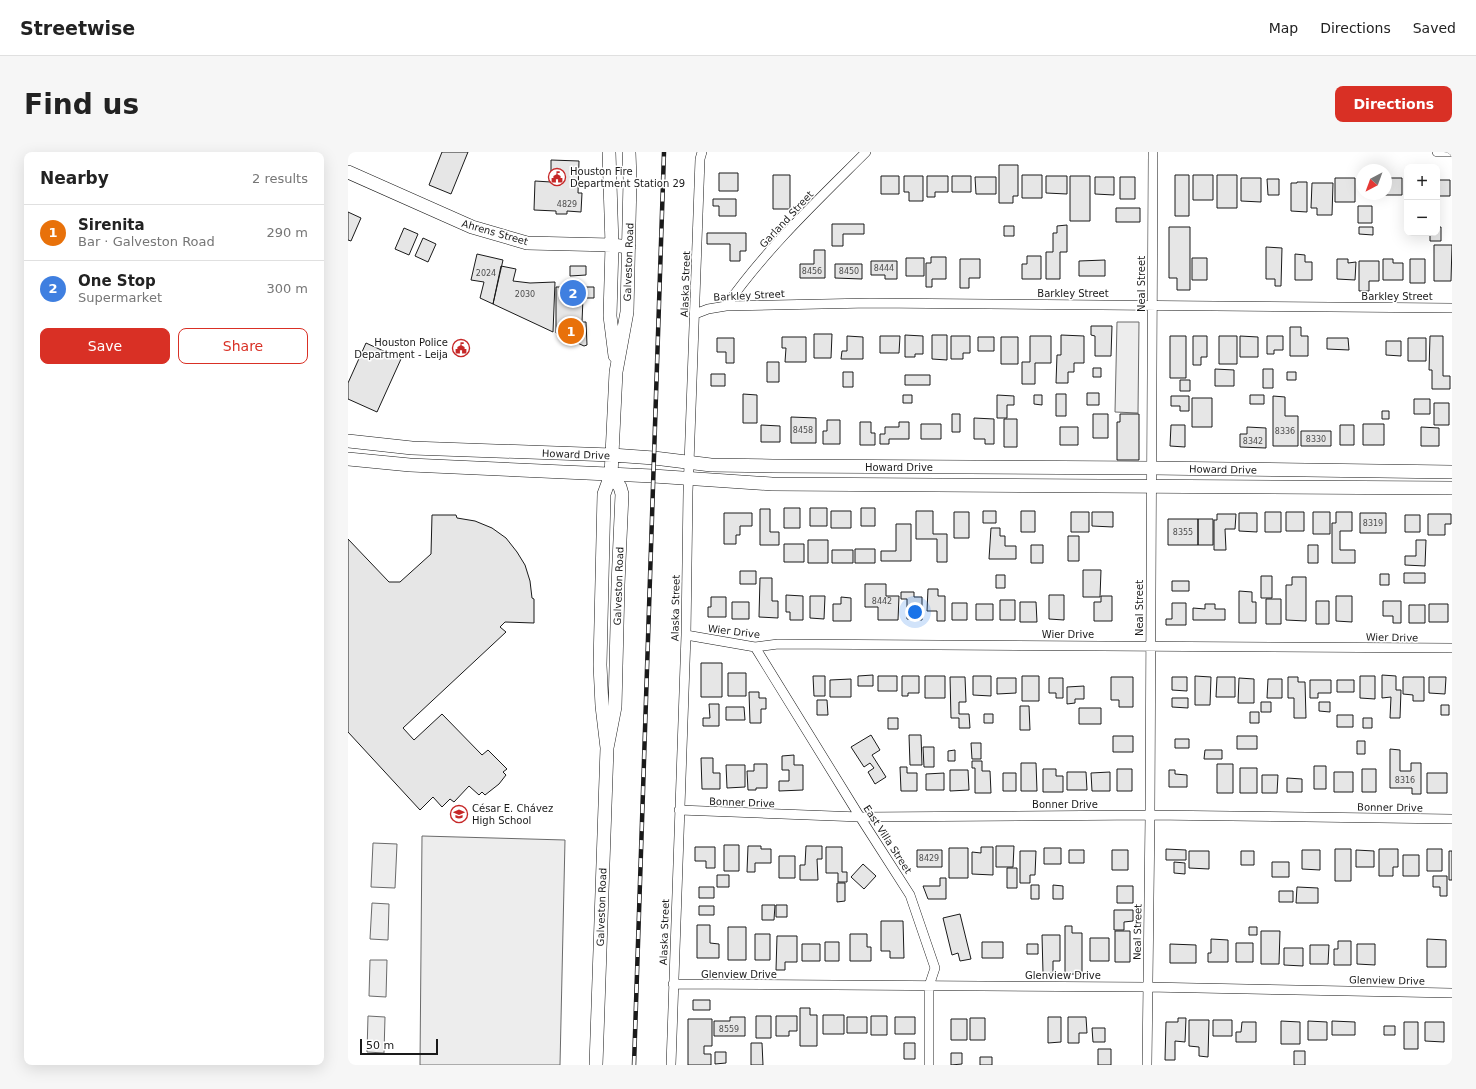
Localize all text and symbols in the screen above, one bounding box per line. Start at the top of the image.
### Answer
text: Streetwise [20,17,135,39]
text: Map [1269,20,1298,36]
text: Directions [1320,20,1391,36]
text: Saved [1413,20,1456,36]
button: Directions [1335,86,1452,122]
text: Find us [24,88,139,121]
north arrow [1356,164,1392,200]
map controls [1404,164,1440,236]
button: + [1404,164,1440,200]
place label: Houston Fire Department Station 29 [570,166,685,189]
public building icon: Houston Fire Department Station 29 [547,167,567,187]
text: Nearby [40,168,109,188]
text: 2 results [252,171,308,186]
street label: Garland Street [757,189,815,250]
house number: 4829 [557,200,577,209]
button: − [1404,200,1440,236]
text: Sirenita [78,216,145,234]
street label: Ahrens Street [460,218,529,247]
street label: Galveston Road [622,223,635,301]
text: 1 [48,225,58,240]
text: 290 m [266,225,308,240]
text: Bar · Galveston Road [78,234,215,249]
street label: Alaska Street [679,251,692,317]
street label: Neal Street [1136,256,1147,312]
house number: 8444 [874,264,894,273]
house number: 8456 [802,267,822,276]
house number: 8450 [839,267,859,276]
house number: 2024 [476,269,496,278]
text: One Stop [78,272,156,290]
pin: 2 [560,278,586,308]
text: 2 [48,281,58,296]
text: 300 m [266,281,308,296]
street label: Barkley Street [713,288,785,303]
street label: Barkley Street [1037,288,1109,299]
text: Supermarket [78,290,162,305]
house number: 2030 [515,290,535,299]
street label: Barkley Street [1361,291,1433,302]
pin: 1 [558,316,584,346]
button: Save [40,328,170,364]
button: Share [178,328,308,364]
place label: Houston Police Department - Leija [354,337,448,360]
public building icon: Houston Police Department - Leija [451,338,471,358]
house number: 8458 [793,426,813,435]
house number: 8336 [1275,427,1295,436]
house number: 8330 [1306,435,1326,444]
house number: 8342 [1243,437,1263,446]
street label: Howard Drive [542,448,610,461]
street label: Howard Drive [865,462,933,473]
street label: Howard Drive [1189,463,1257,476]
house number: 8319 [1363,519,1383,528]
house number: 8355 [1173,528,1193,537]
street label: Galveston Road [612,547,625,625]
street label: Alaska Street [669,575,682,641]
street label: Neal Street [1134,580,1145,636]
house number: 8442 [872,597,892,606]
your location [905,602,925,622]
street label: Wier Drive [707,623,761,640]
street label: Wier Drive [1042,629,1094,640]
street label: Wier Drive [1366,632,1418,643]
house number: 8316 [1395,776,1415,785]
street label: Bonner Drive [709,796,775,809]
street label: Bonner Drive [1032,799,1098,810]
street label: Bonner Drive [1357,801,1423,814]
place label: César E. Chávez High School [472,803,553,826]
street label: East Villa Street [861,803,914,876]
school or university icon: César E. Chávez High School [449,804,469,824]
house number: 8429 [919,854,939,863]
street label: Galveston Road [595,868,608,946]
street label: Alaska Street [658,899,671,965]
street label: Neal Street [1132,904,1143,960]
street label: Glenview Drive [701,969,777,980]
street label: Glenview Drive [1025,970,1101,981]
street label: Glenview Drive [1349,974,1425,987]
house number: 8559 [719,1025,739,1034]
scale bar [360,1037,438,1056]
text: 50 m [366,1039,394,1052]

